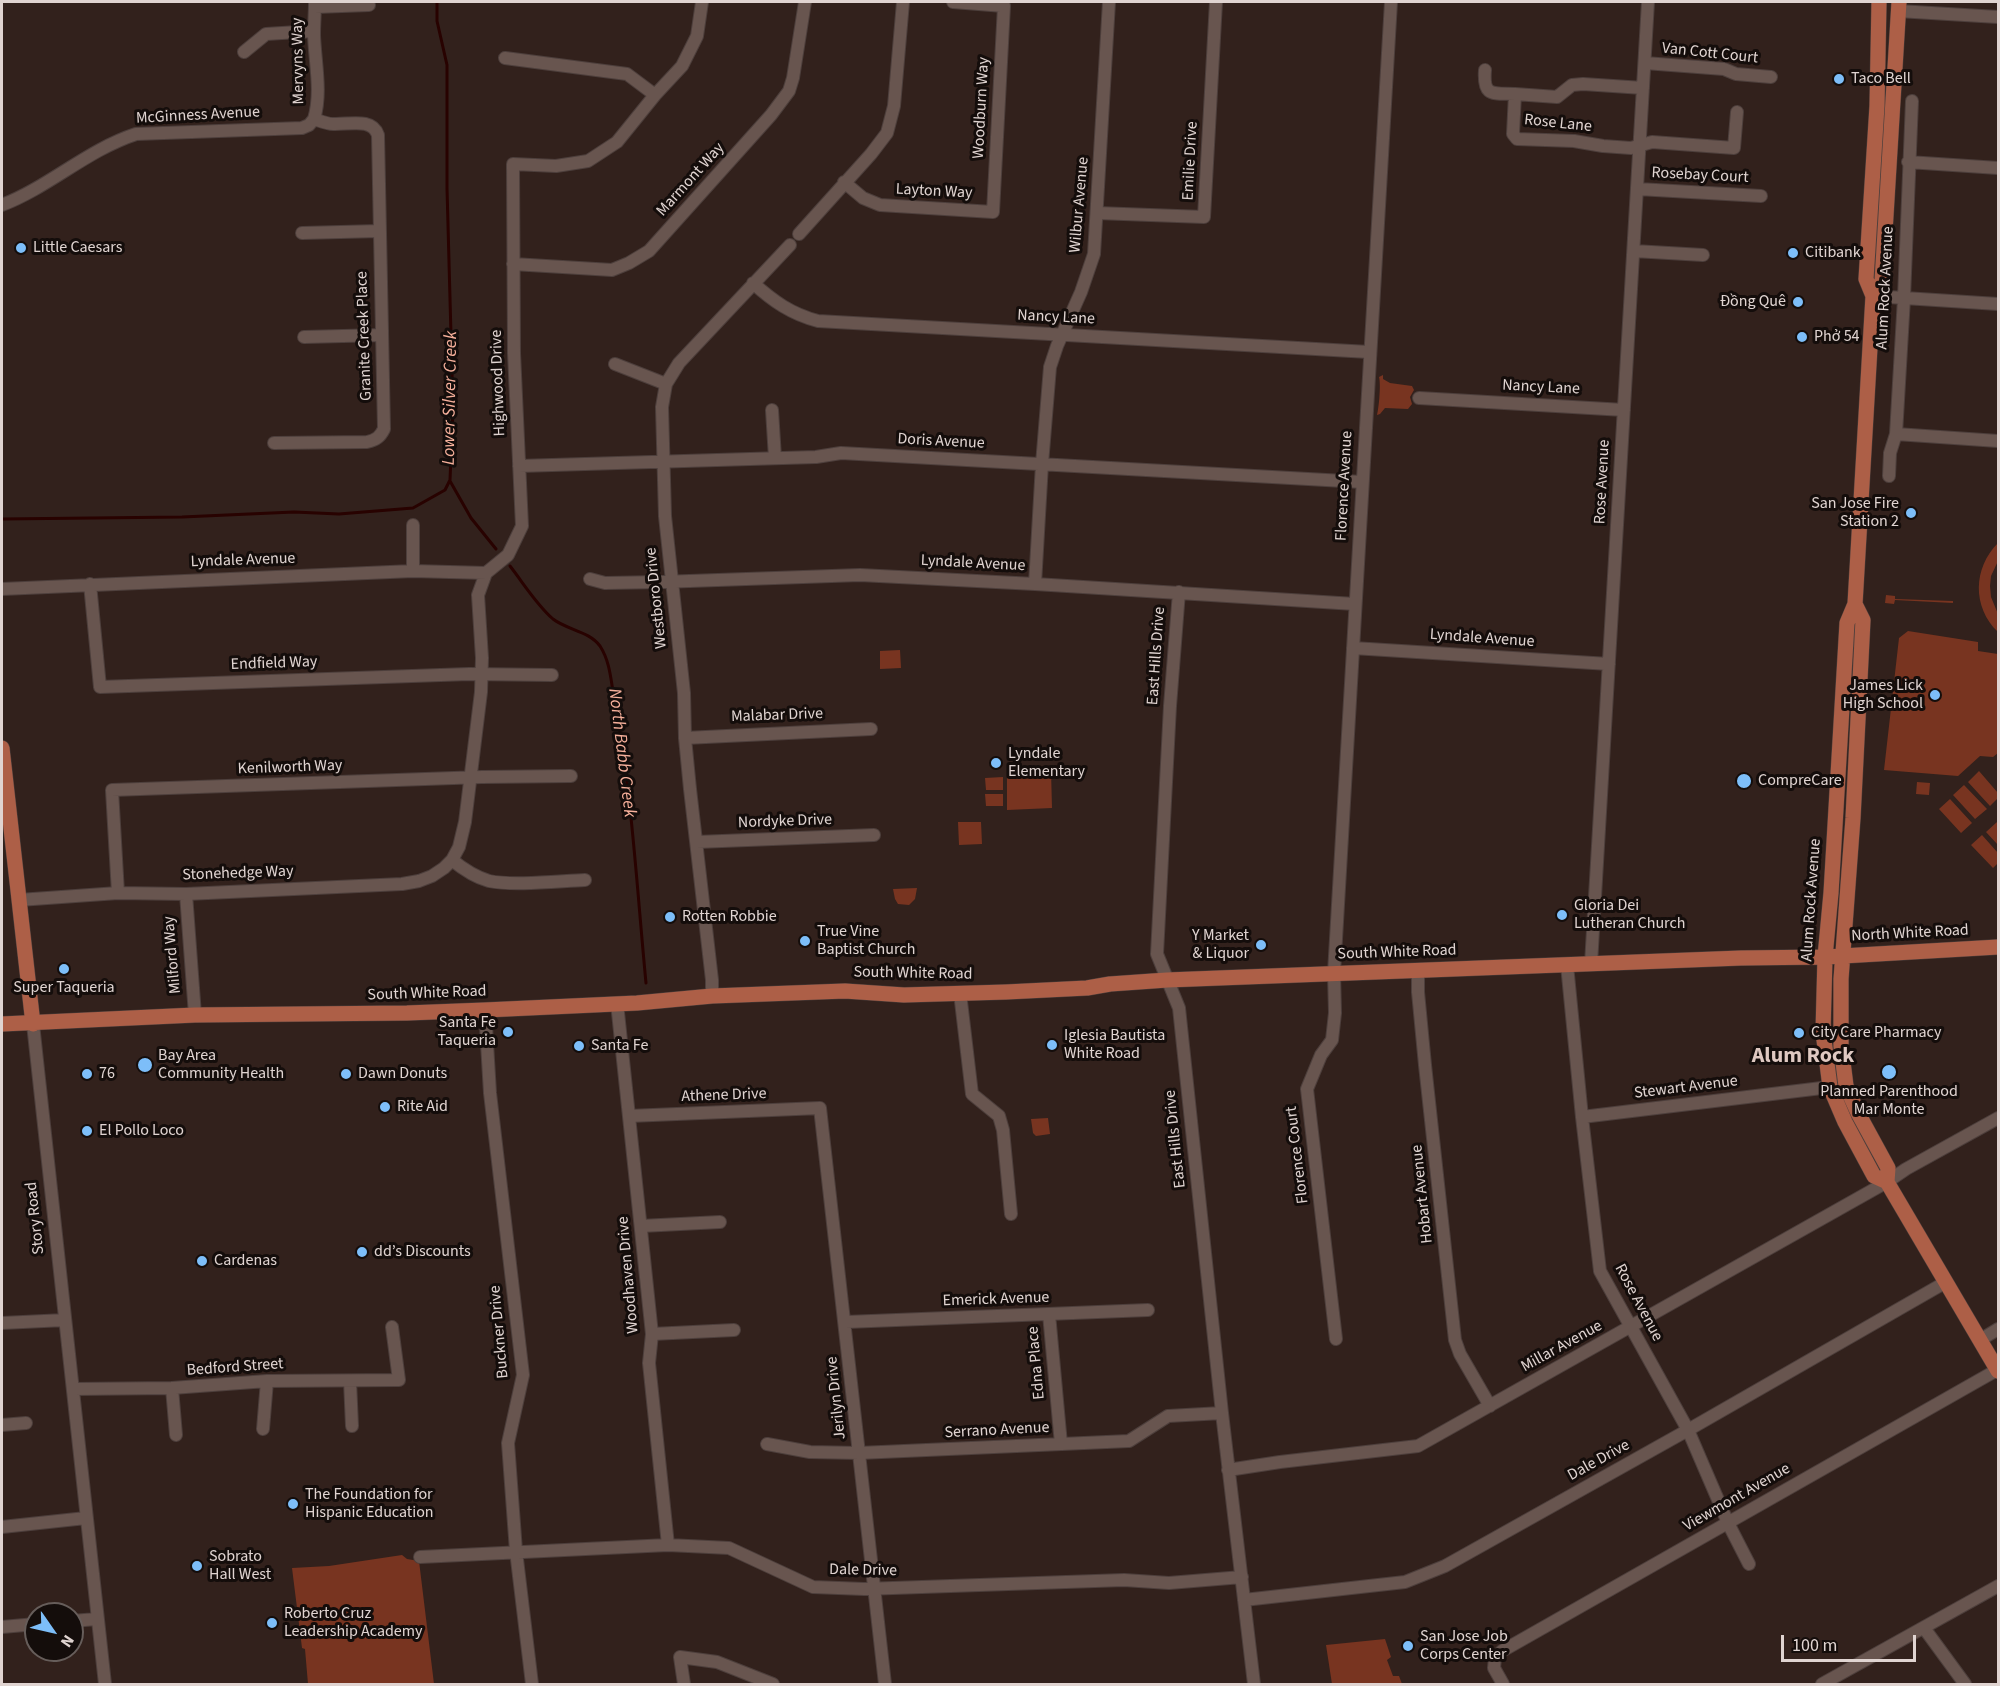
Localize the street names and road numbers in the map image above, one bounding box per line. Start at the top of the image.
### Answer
street label: Mervyns Way [289,17,309,105]
street label: Van Cott Court [1661,39,1759,69]
street label: Woodburn Way [970,57,994,159]
street label: McGinness Avenue [136,103,260,129]
street label: Rose Lane [1523,111,1593,137]
street label: Emilie Drive [1179,121,1203,201]
street label: Marmont Way [653,139,729,221]
street label: Wilbur Avenue [1066,156,1094,254]
street label: Rosebay Court [1651,164,1749,188]
street label: Layton Way [895,180,973,204]
street label: Alum Rock Avenue [1873,226,1899,350]
street label: Granite Creek Place [353,271,377,401]
street label: Nancy Lane [1017,306,1095,330]
street label: Highwood Drive [488,329,510,437]
street label: Nancy Lane [1502,376,1580,400]
street label: Doris Avenue [897,430,985,454]
street label: Florence Avenue [1333,431,1357,541]
street label: Rose Avenue [1591,439,1615,525]
street label: Westboro Drive [642,546,672,650]
street label: Lyndale Avenue [190,550,296,572]
street label: Lyndale Avenue [920,552,1026,576]
street label: East Hills Drive [1144,606,1170,706]
street label: Lyndale Avenue [1429,626,1535,652]
street label: Endfield Way [230,653,318,675]
street label: Malabar Drive [731,705,823,727]
street label: Kenilworth Way [237,757,343,779]
street label: Nordyke Drive [738,811,832,833]
street label: Alum Rock Avenue [1798,838,1826,962]
street label: Stonehedge Way [182,862,294,886]
street label: Milford Way [160,915,186,995]
street label: North White Road [1851,921,1969,947]
street label: South White Road [1337,941,1457,965]
street label: South White Road [853,963,973,985]
street label: South White Road [367,982,487,1006]
street label: Stewart Avenue [1633,1072,1739,1104]
street label: Athene Drive [681,1085,767,1107]
street label: East Hills Drive [1161,1089,1191,1189]
street label: Florence Court [1282,1105,1314,1205]
street label: Hobart Avenue [1408,1144,1438,1244]
street label: Story Road [23,1181,49,1255]
street label: Woodhaven Drive [614,1216,644,1334]
street label: Rose Avenue [1610,1261,1666,1345]
street label: Buckner Drive [486,1285,514,1379]
street label: Emerick Avenue [942,1289,1050,1311]
street label: Millar Avenue [1518,1317,1606,1377]
street label: Edna Place [1024,1326,1050,1400]
street label: Bedford Street [186,1355,284,1381]
street label: Jerilyn Drive [823,1356,851,1440]
street label: Serrano Avenue [944,1419,1050,1443]
street label: Dale Drive [1565,1436,1633,1486]
street label: Viewmont Avenue [1680,1460,1794,1536]
street label: Dale Drive [829,1561,897,1581]

